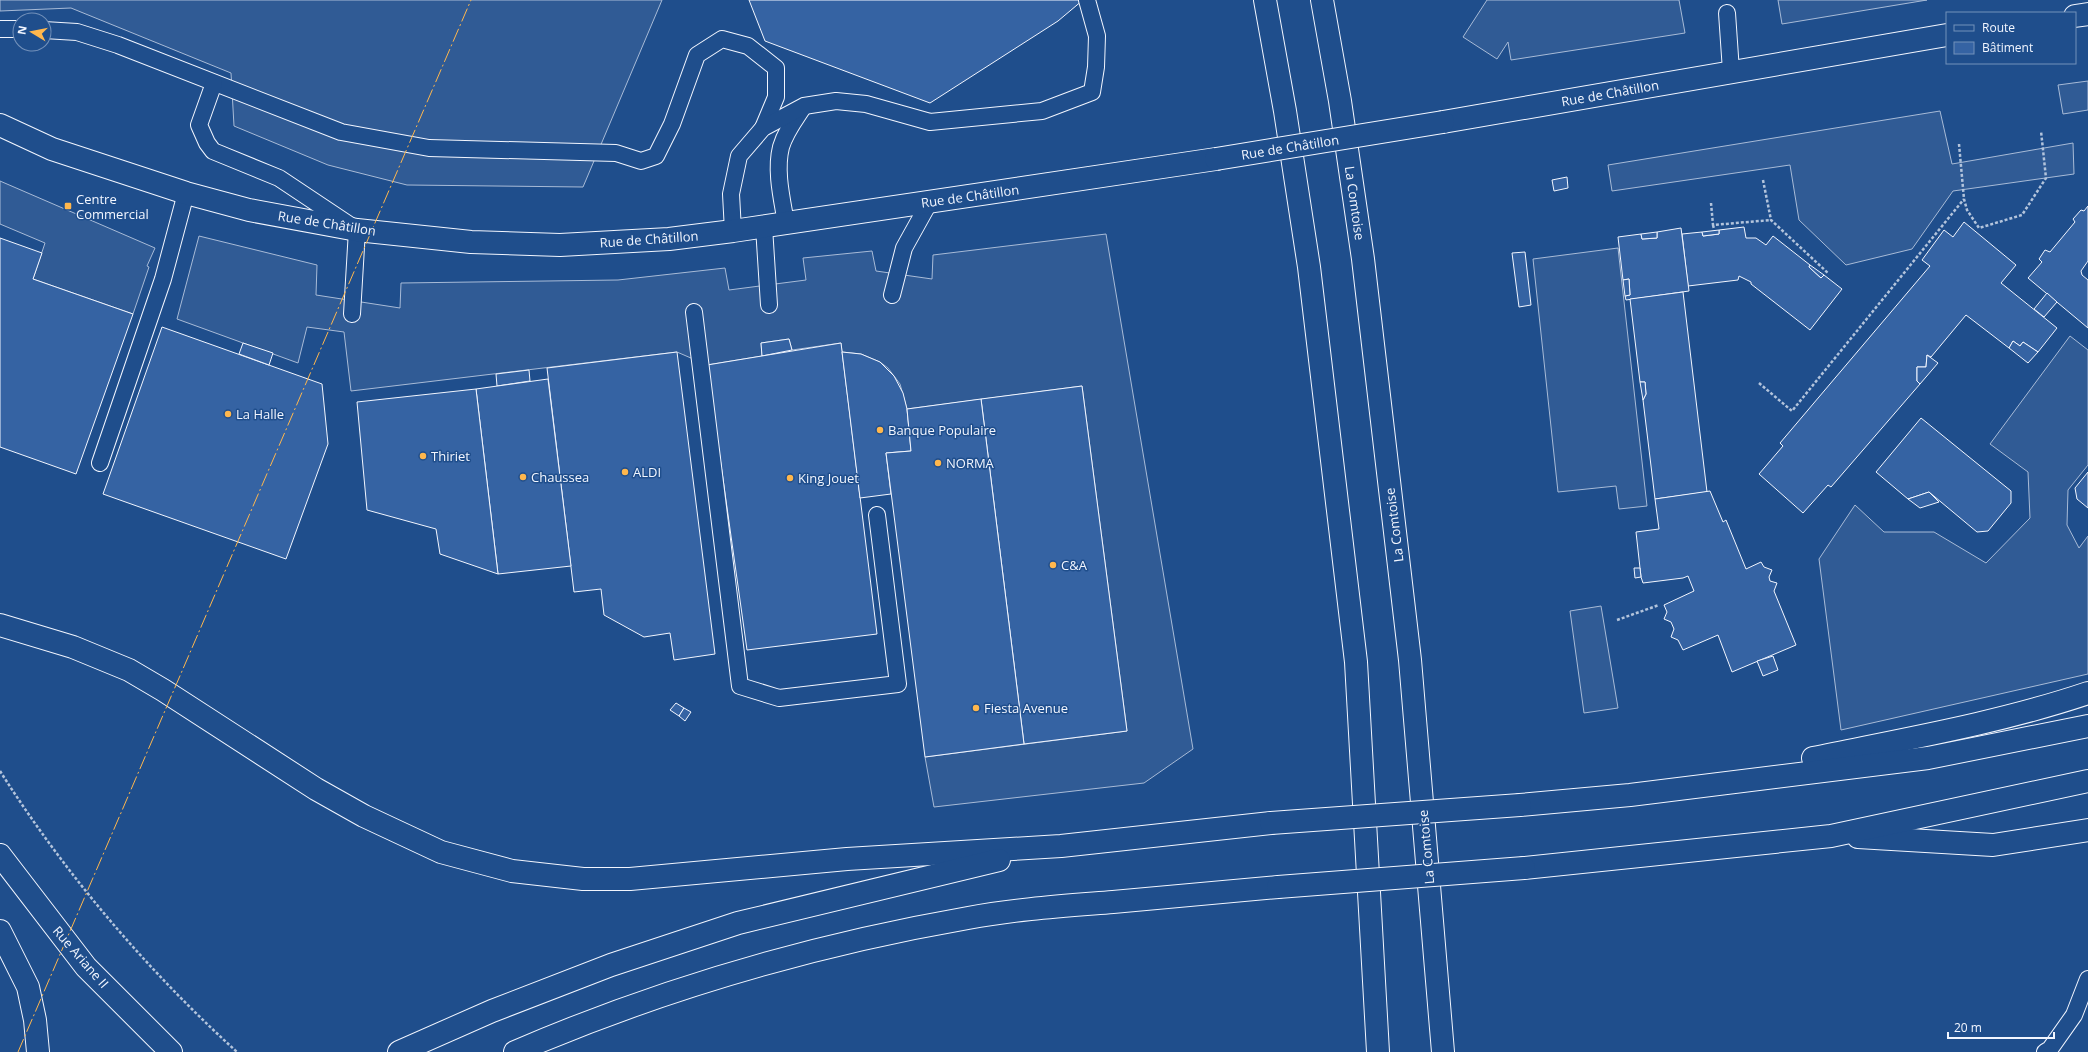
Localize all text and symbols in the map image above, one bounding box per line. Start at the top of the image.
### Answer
north arrow [12,12,52,52]
legend [1946,12,2076,64]
text: Route [1982,19,2015,36]
text: N [13,24,30,36]
text: Bâtiment [1982,39,2033,56]
street label: Rue de Châtillon [1560,76,1660,110]
street label: Rue de Châtillon [1240,130,1340,164]
street label: La Comtoise [1341,165,1369,241]
street label: Rue de Châtillon [920,180,1020,212]
place label: Centre Commercial [76,190,149,223]
marker: Centre Commercial [63,201,73,211]
street label: Rue de Châtillon [277,206,377,240]
street label: Rue de Châtillon [599,227,699,251]
place label: La Halle [236,405,284,423]
marker: La Halle [223,409,233,419]
place label: Banque Populaire [888,421,996,439]
marker: Banque Populaire [875,425,885,435]
place label: Thiriet [431,447,470,465]
marker: Thiriet [418,451,428,461]
place label: NORMA [946,454,995,472]
marker: NORMA [933,458,943,468]
place label: ALDI [633,463,661,481]
marker: ALDI [620,467,630,477]
place label: Chaussea [531,468,589,486]
place label: King Jouet [798,469,859,487]
marker: Chaussea [518,472,528,482]
marker: King Jouet [785,473,795,483]
street label: La Comtoise [1381,487,1407,563]
place label: C&A [1061,556,1088,574]
marker: C&A [1048,560,1058,570]
place label: Fiesta Avenue [984,699,1068,717]
marker: Fiesta Avenue [971,703,981,713]
street label: La Comtoise [1414,809,1438,885]
street label: Rue Ariane II [49,922,113,992]
scale bar [1948,1014,2054,1040]
text: 20 m [1954,1019,1982,1036]

